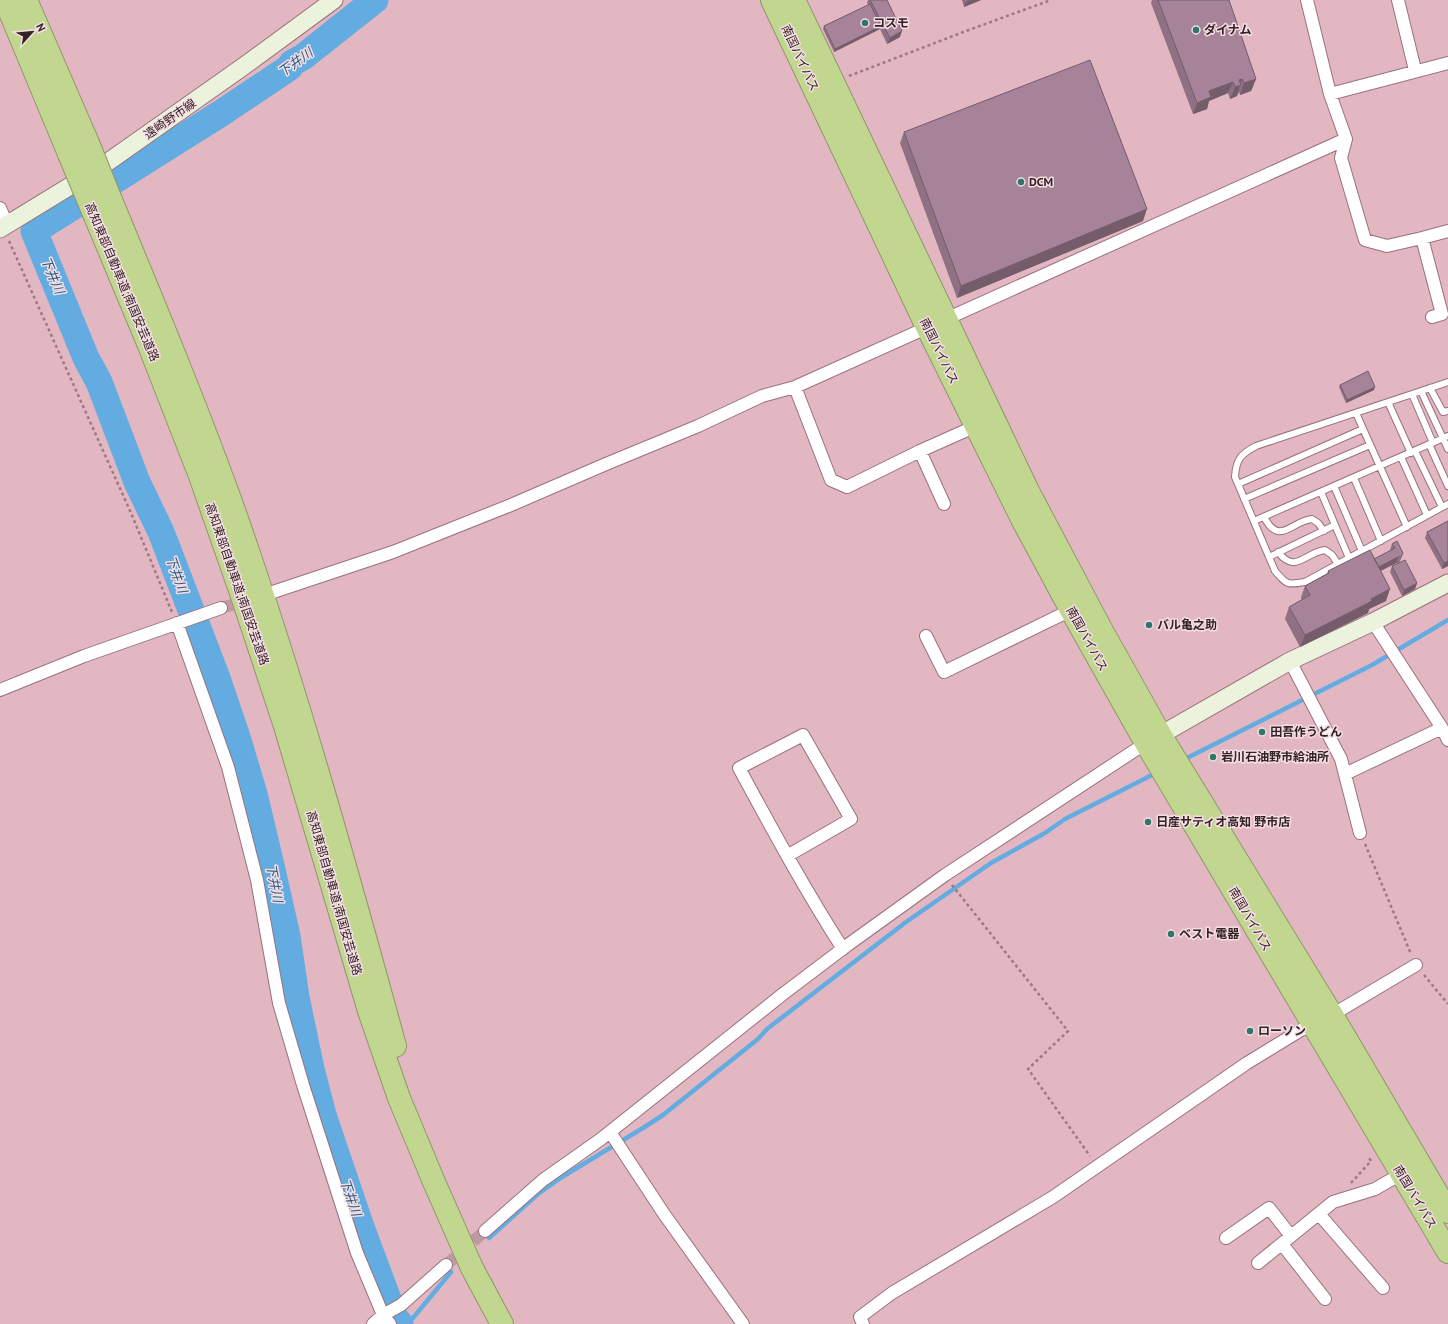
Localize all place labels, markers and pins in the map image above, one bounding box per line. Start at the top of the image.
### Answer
place label: コスモ [873,15,909,30]
marker: コスモ [860,18,870,28]
place label: ダイナム [1204,22,1251,37]
marker: ダイナム [1191,25,1201,35]
place label: DCM [1029,174,1053,189]
marker: DCM [1016,177,1026,187]
place label: バル亀之助 [1157,617,1217,632]
marker: バル亀之助 [1144,620,1154,630]
place label: 田吾作うどん [1270,724,1342,739]
marker: 田吾作うどん [1257,727,1267,737]
place label: 岩川石油野市給油所 [1221,749,1329,764]
marker: 岩川石油野市給油所 [1208,752,1218,762]
place label: 日産サティオ高知 野市店 [1156,814,1290,829]
marker: 日産サティオ高知 野市店 [1143,817,1153,827]
place label: ベスト電器 [1179,926,1240,941]
marker: ベスト電器 [1166,929,1176,939]
place label: ローソン [1258,1023,1306,1038]
marker: ローソン [1245,1026,1255,1036]

